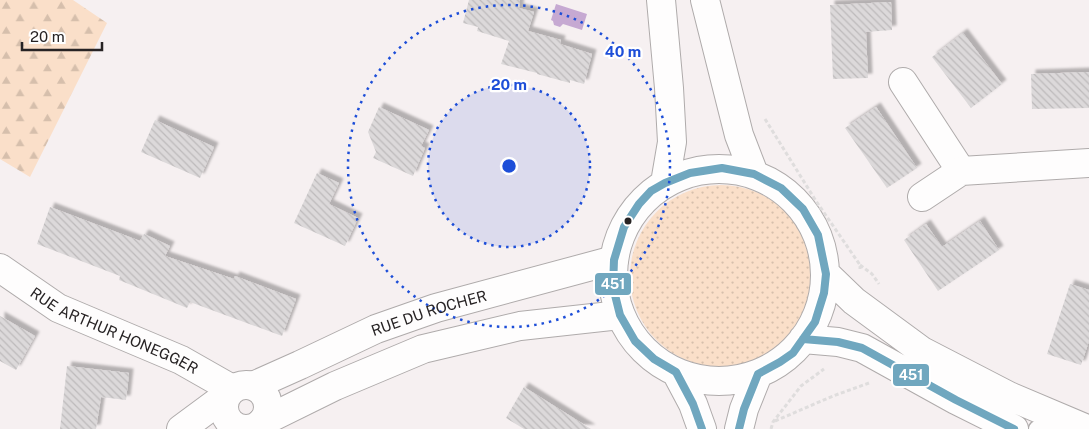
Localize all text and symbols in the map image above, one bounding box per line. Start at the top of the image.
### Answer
scale bar [22,20,102,52]
text: 20 m [30,28,65,45]
text: 40 m [605,43,641,60]
text: 20 m [491,76,527,93]
centre of rings [500,157,518,175]
unlabelled marker [623,216,633,226]
line badge: 451 [594,272,632,296]
text: 451 [601,276,625,292]
street label: RUE ARTHUR HONEGGER [28,283,201,377]
street label: RUE DU ROCHER [369,286,488,339]
line badge: 451 [892,363,930,387]
text: 451 [899,367,923,383]

